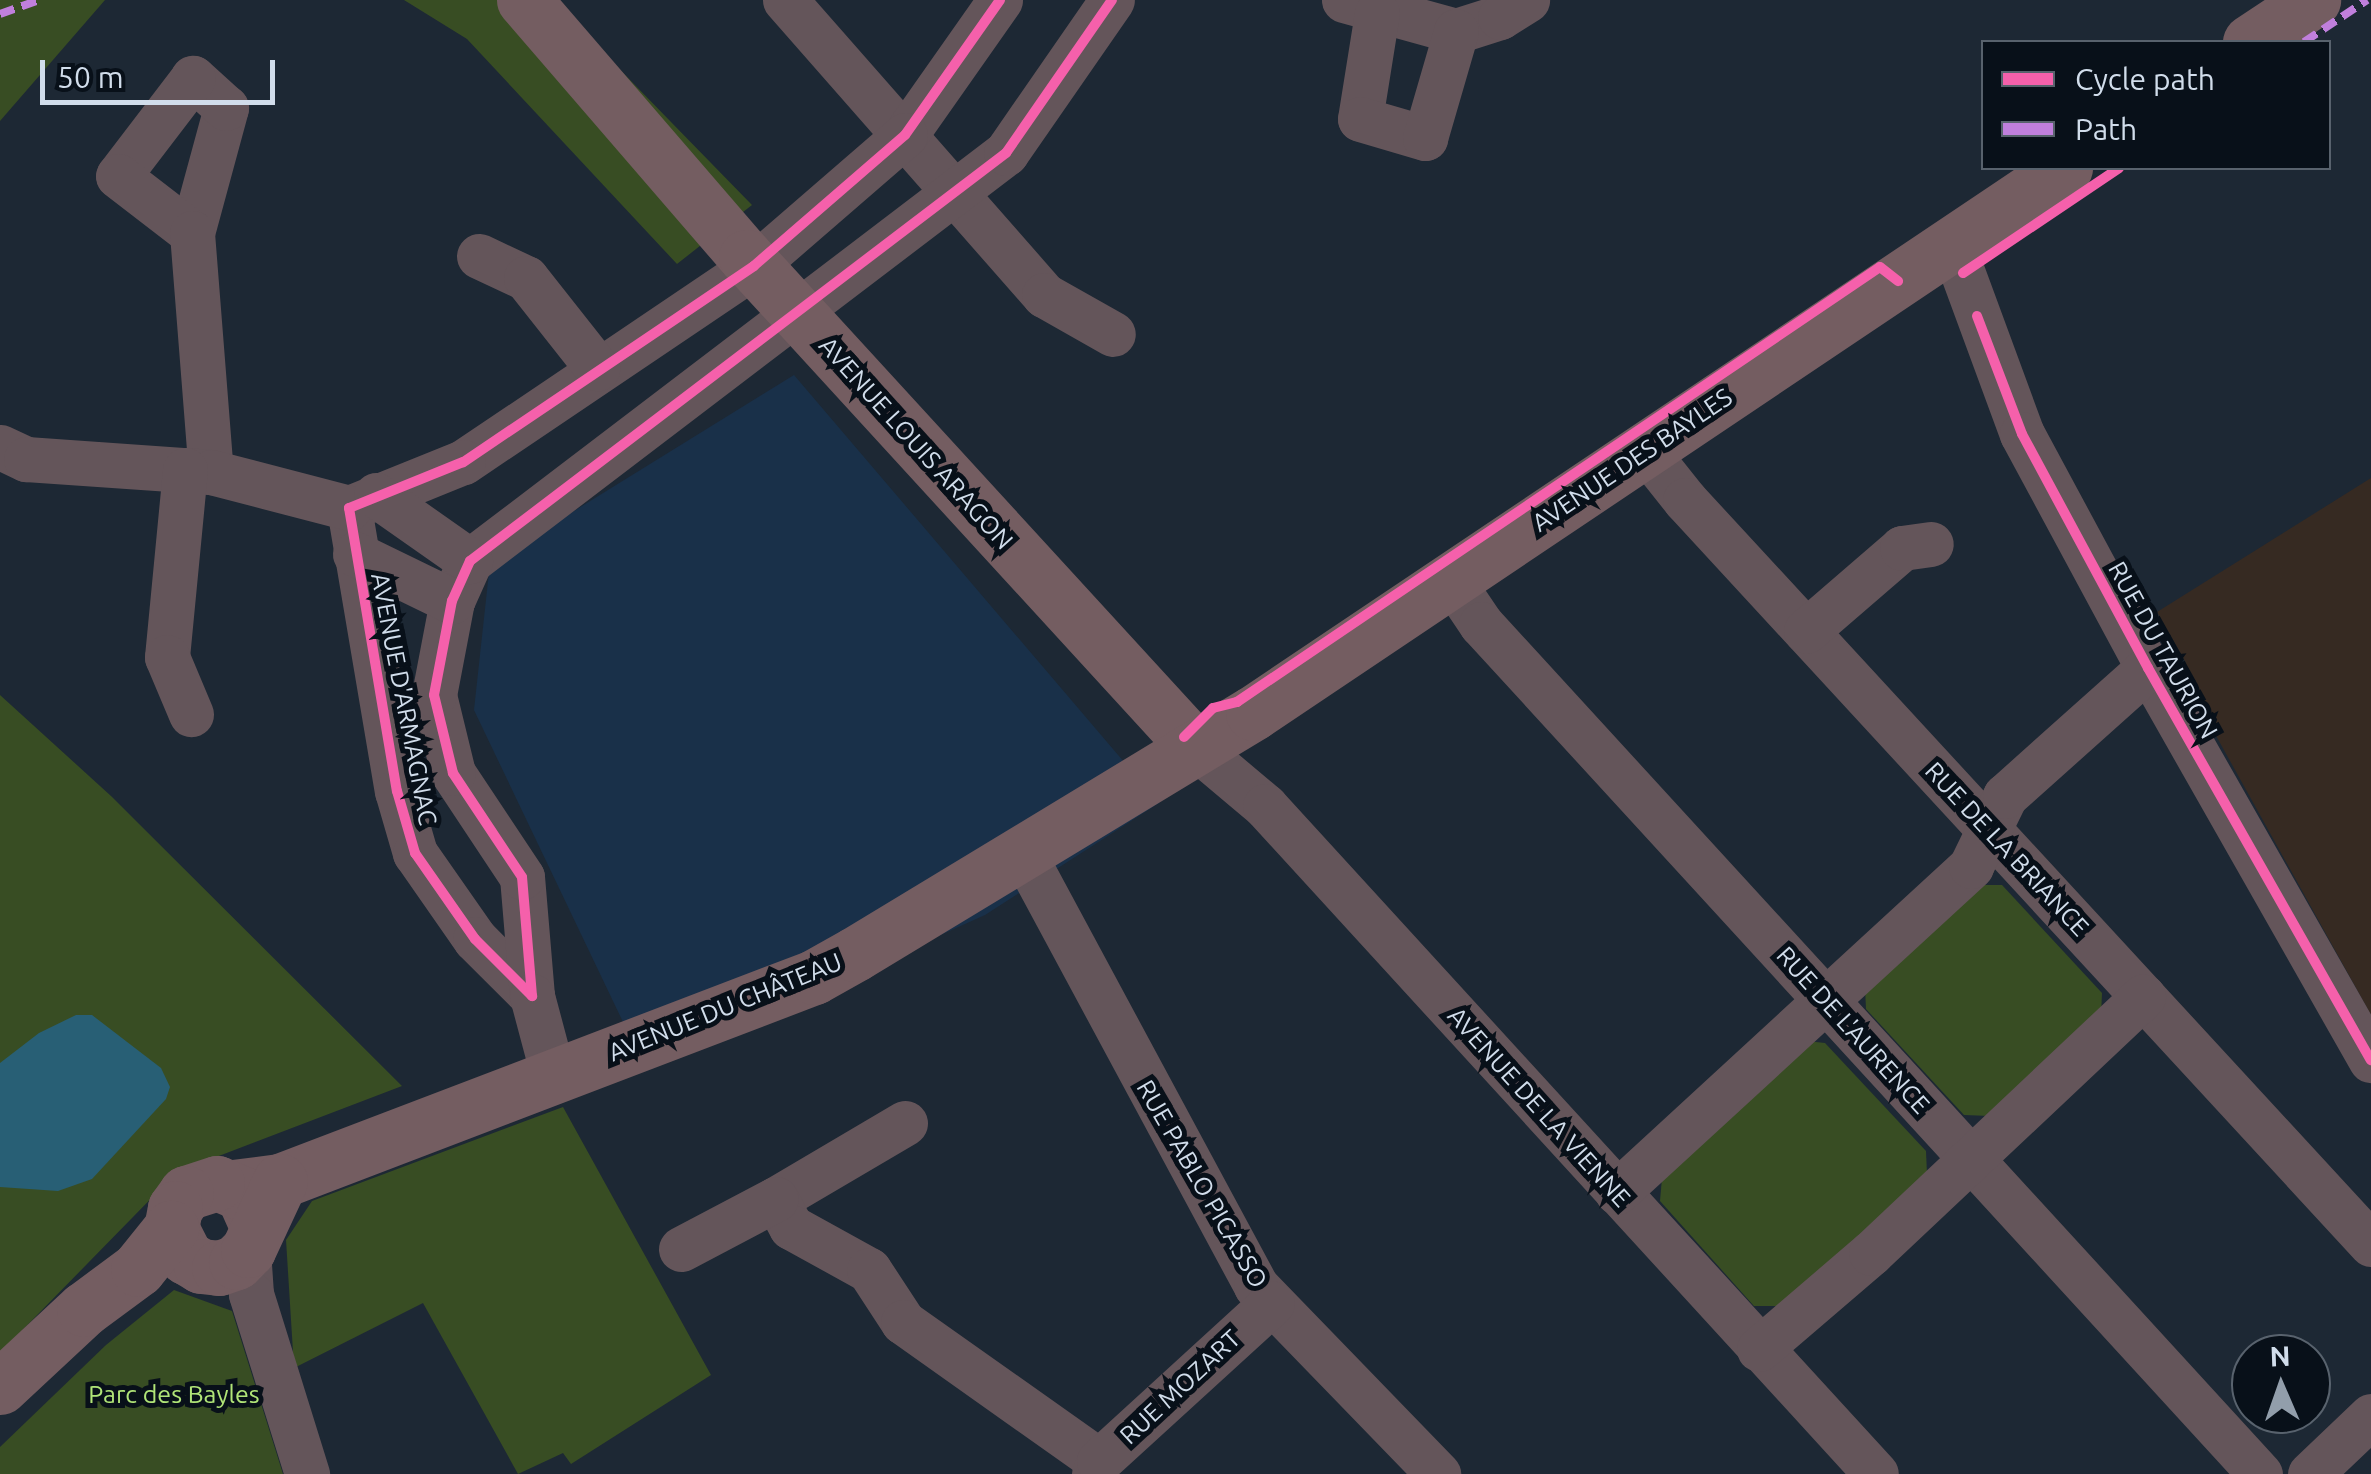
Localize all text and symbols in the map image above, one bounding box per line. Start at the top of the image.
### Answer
scale bar [45,40,280,102]
legend [1981,40,2331,170]
text: 50 m [57,60,124,94]
text: Cycle path [2075,62,2215,96]
text: Path [2075,112,2137,146]
street label: AVENUE LOUIS ARAGON [813,331,1019,555]
street label: AVENUE DES BAYLES [1526,382,1738,538]
street label: RUE DU TAURION [2102,556,2224,744]
street label: AVENUE D'ARMAGNAC [365,570,443,828]
street label: RUE DE LA BRIANCE [1919,756,2095,942]
street label: RUE DE L'AURENCE [1770,940,1936,1120]
street label: AVENUE DU CHÂTEAU [604,946,846,1068]
street label: AVENUE DE LA VIENNE [1441,1001,1637,1213]
street label: RUE PABLO PICASSO [1130,1075,1274,1293]
street label: RUE MOZART [1114,1324,1246,1450]
north arrow [2231,1334,2331,1434]
text: N [2269,1340,2291,1371]
park label: Parc des Bayles [88,1379,260,1409]

